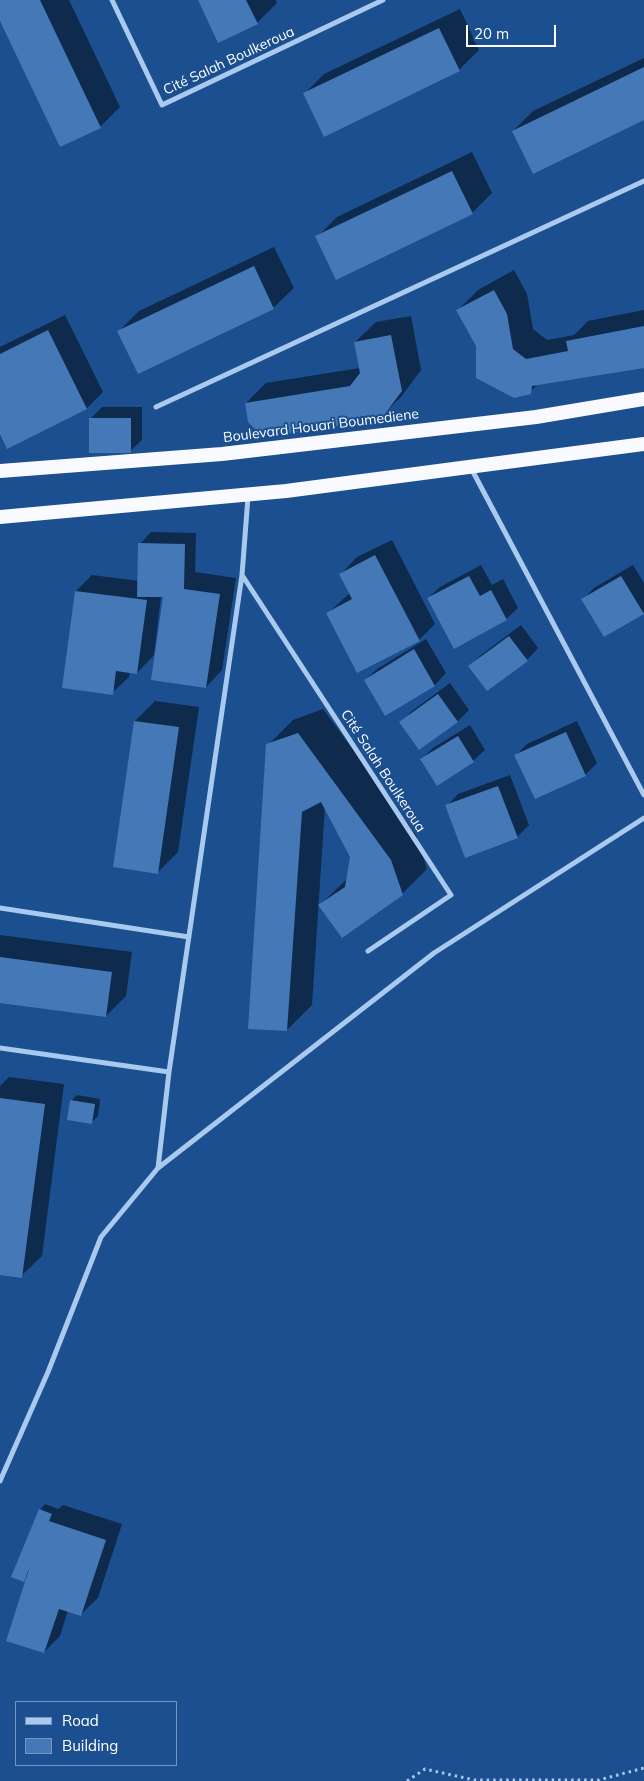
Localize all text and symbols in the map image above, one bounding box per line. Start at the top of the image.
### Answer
scale bar [469,15,559,47]
street label: Cité Salah Boulkeroua [161,23,297,99]
text: 20 m [474,24,509,43]
street label: Boulevard Houari Boumediene [222,406,420,446]
street label: Cité Salah Boulkeroua [337,707,429,835]
legend [15,1701,178,1766]
text: Road [62,1711,99,1730]
text: Building [62,1736,118,1755]

